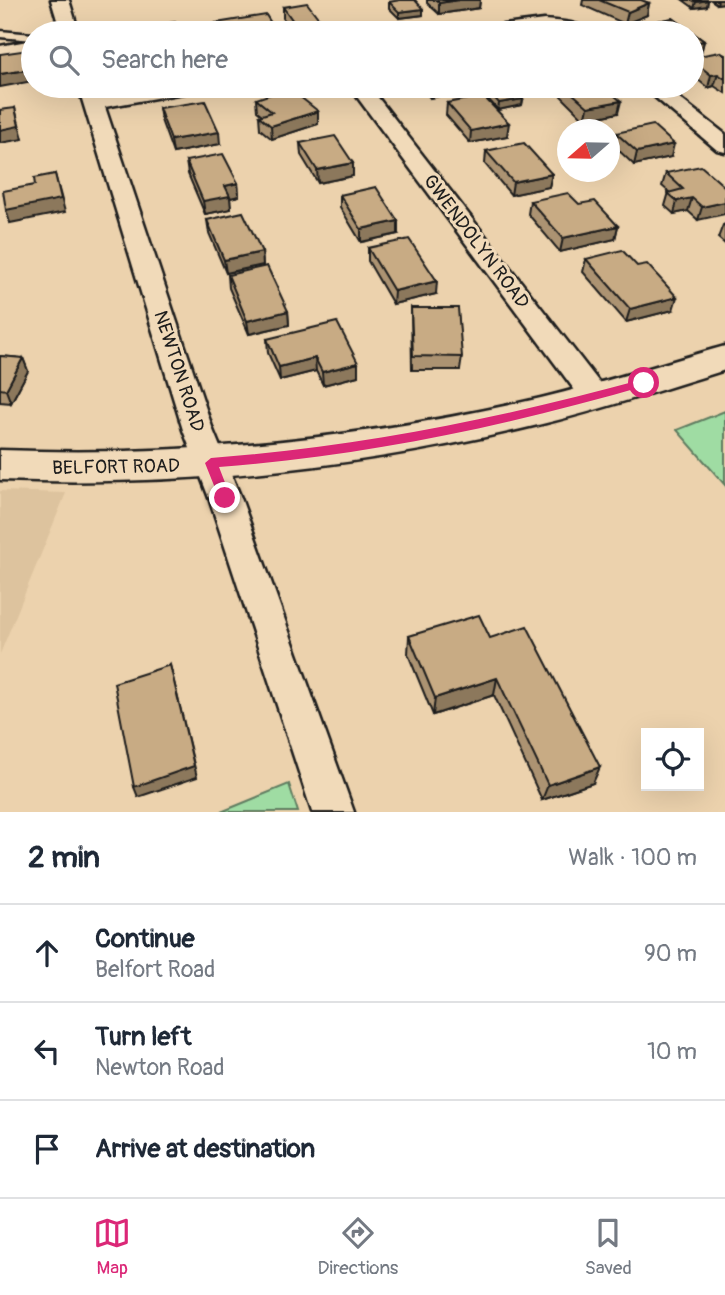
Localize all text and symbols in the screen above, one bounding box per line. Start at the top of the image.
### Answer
search box [21,21,704,98]
icon: search [45,41,83,79]
text: Search here [101,44,228,76]
north arrow [557,119,620,182]
street label: GWENDOLYN ROAD [418,170,535,314]
street label: NEWTON ROAD [148,308,210,435]
route start [628,367,659,398]
street label: BELFORT ROAD [52,454,180,480]
route end [209,482,240,513]
map controls [641,728,704,791]
button: locate [641,728,704,791]
text: 2 min [28,839,100,876]
text: Walk · 100 m [568,843,697,872]
text: Continue [95,923,195,955]
icon: ahead [28,934,66,972]
text: 90 m [644,939,697,968]
text: Belfort Road [95,955,215,984]
text: Turn left [95,1021,191,1053]
icon: left [28,1032,66,1070]
text: 10 m [647,1037,697,1066]
text: Newton Road [95,1053,224,1082]
icon: arrive [28,1130,66,1168]
text: Arrive at destination [95,1133,315,1165]
tab: Map [93,1214,131,1280]
tab: Directions [318,1214,398,1280]
tab: Saved [585,1214,632,1280]

